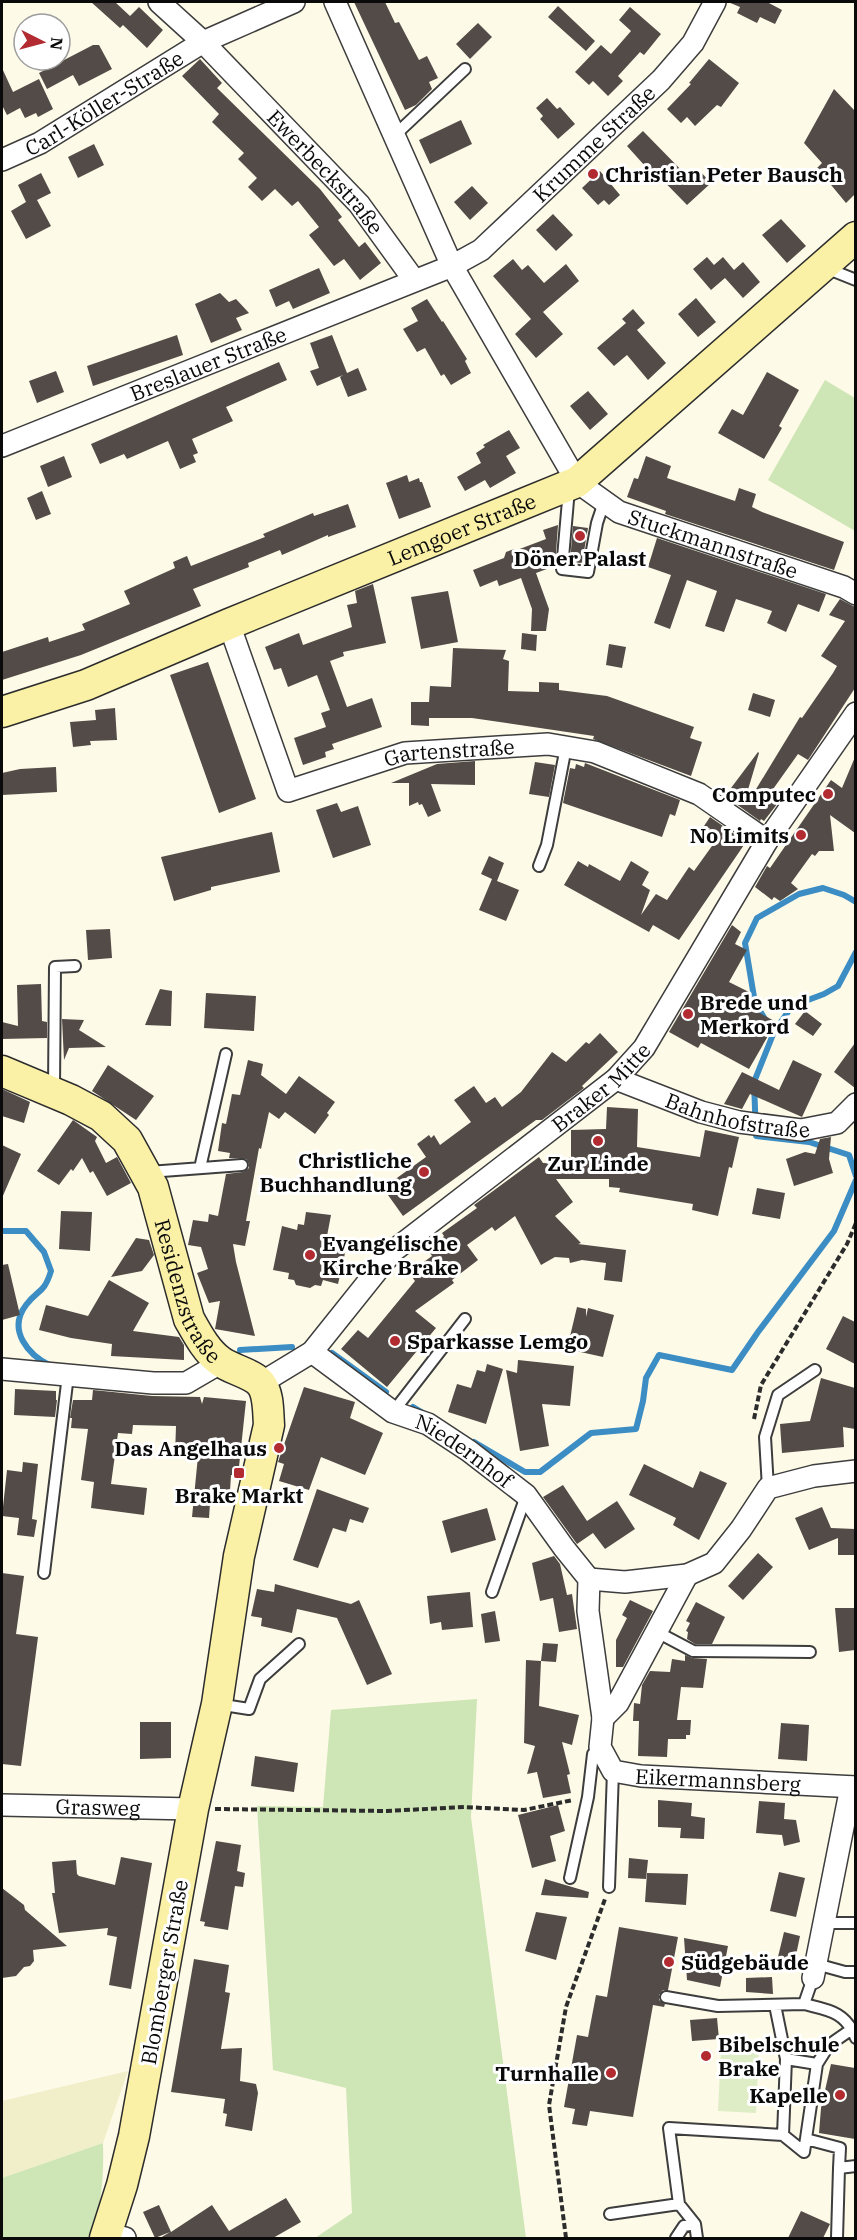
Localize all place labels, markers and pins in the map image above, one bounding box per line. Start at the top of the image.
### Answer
place label: Christian Peter Bausch [605,160,843,188]
marker: Christian Peter Bausch [586,167,600,181]
marker: Döner Palast [573,529,587,543]
place label: Döner Palast [514,544,646,572]
place label: Computec [712,780,816,808]
marker: Computec [821,787,835,801]
place label: No Limits [690,821,789,849]
marker: No Limits [794,828,808,842]
place label: Brede und Merkord [700,988,808,1040]
marker: Brede und Merkord [681,1007,695,1021]
marker: Zur Linde [591,1134,605,1148]
place label: Christliche Buchhandlung [260,1146,413,1198]
place label: Zur Linde [547,1149,649,1177]
marker: Christliche Buchhandlung [417,1165,431,1179]
place label: Evangelische Kirche Brake [322,1229,459,1281]
marker: Evangelische Kirche Brake [303,1248,317,1262]
place label: Sparkasse Lemgo [407,1327,588,1355]
marker: Sparkasse Lemgo [388,1334,402,1348]
place label: Das Angelhaus [115,1434,267,1462]
marker: Das Angelhaus [272,1441,286,1455]
marker: Brake Markt [232,1466,246,1480]
place label: Brake Markt [175,1481,303,1509]
place label: Südgebäude [681,1948,809,1976]
marker: Südgebäude [662,1955,676,1969]
place label: Bibelschule Brake [718,2030,840,2082]
marker: Bibelschule Brake [699,2049,713,2063]
place label: Turnhalle [495,2059,599,2087]
marker: Turnhalle [604,2066,618,2080]
place label: Kapelle [749,2081,828,2109]
marker: Kapelle [833,2088,847,2102]

